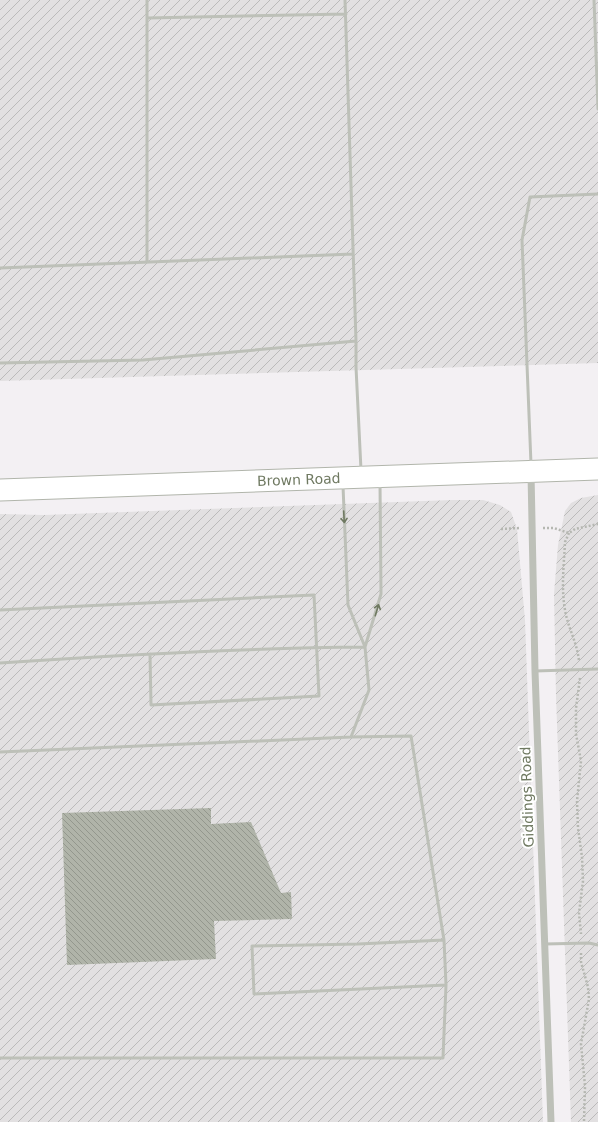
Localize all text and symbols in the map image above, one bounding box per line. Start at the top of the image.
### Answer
street label: Brown Road [257,470,341,489]
one-way arrow [341,510,348,523]
one-way arrow [374,603,381,616]
street label: Giddings Road [517,746,537,848]

